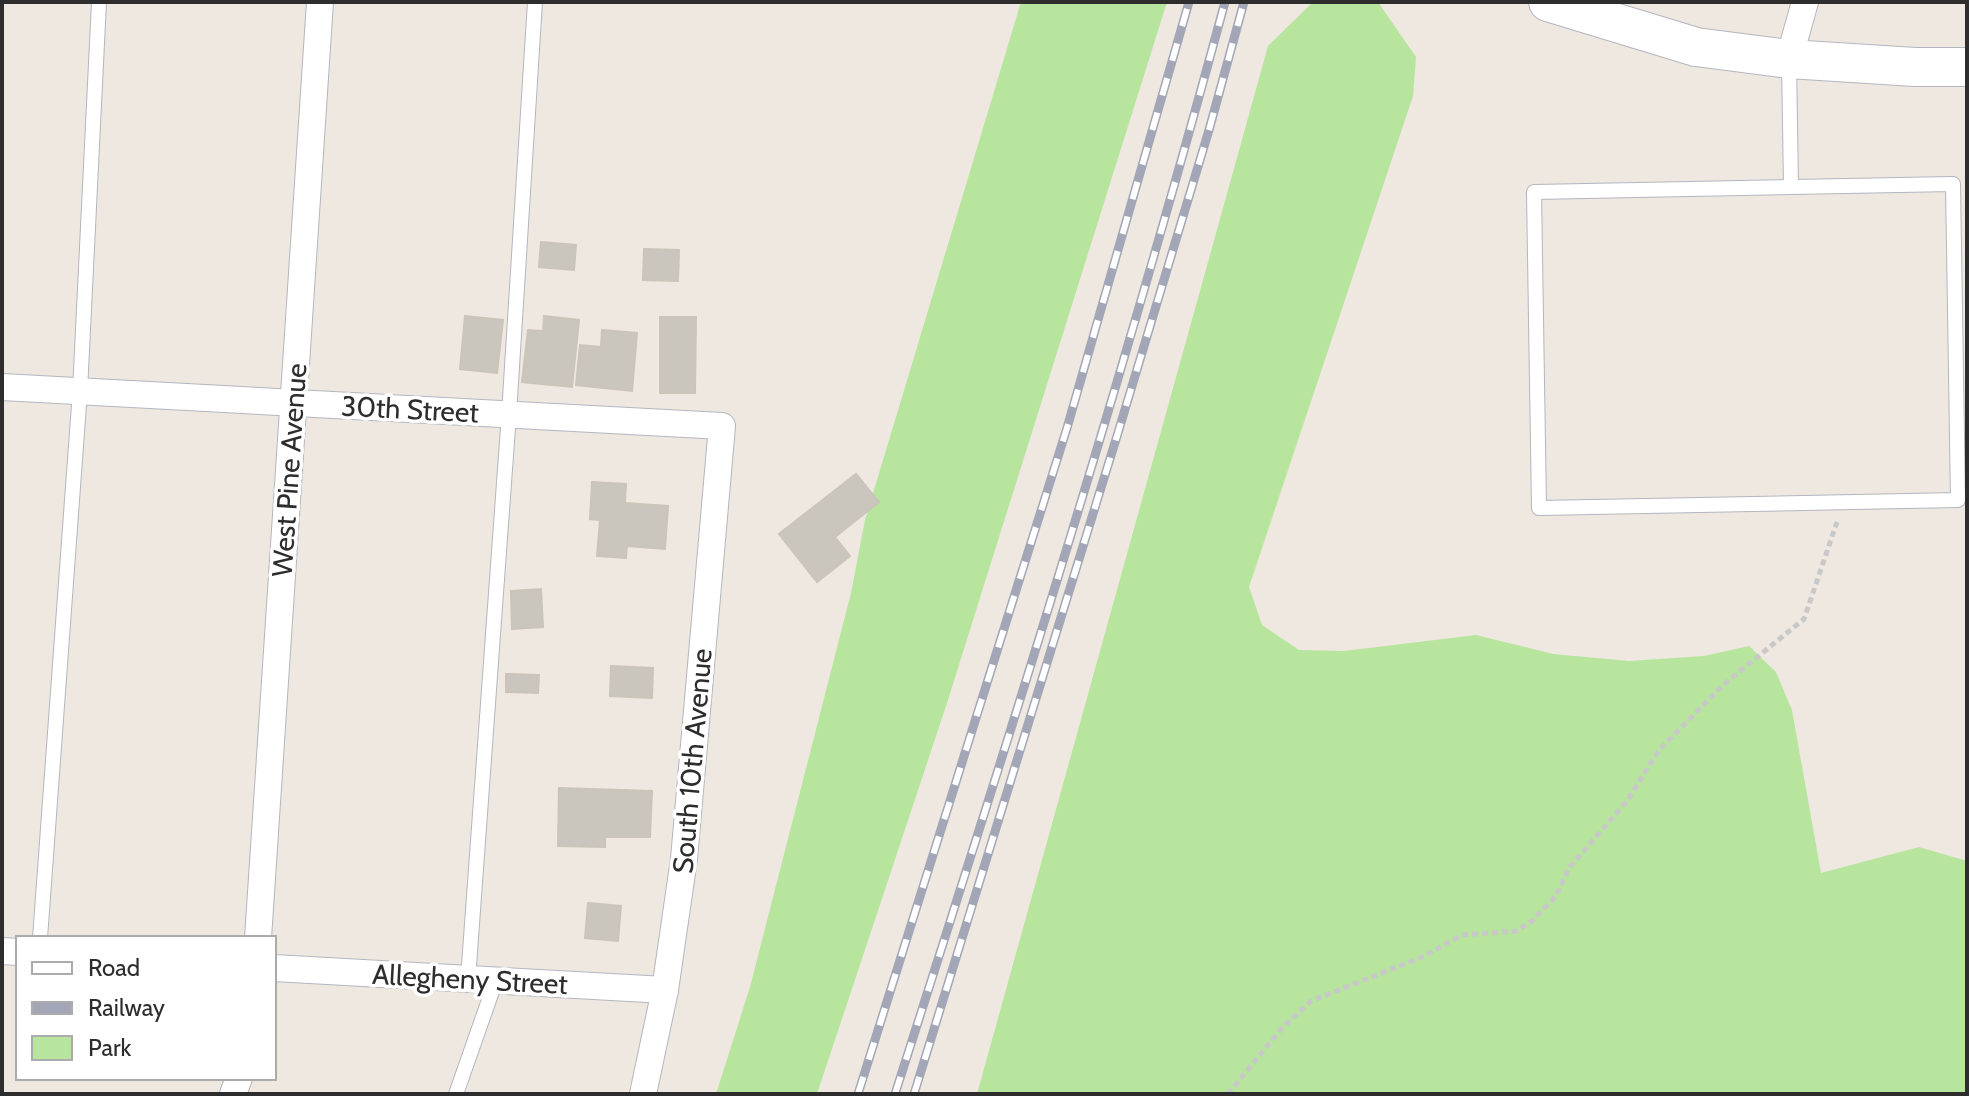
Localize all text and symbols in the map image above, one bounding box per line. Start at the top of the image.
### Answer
street label: West Pine Avenue [265,362,313,578]
street label: 30th Street [340,388,480,430]
street label: South 10th Avenue [665,647,719,875]
legend [16,936,276,1080]
text: Road [88,953,140,982]
street label: Allegheny Street [371,957,569,1001]
text: Railway [88,993,165,1022]
text: Park [88,1033,131,1062]

